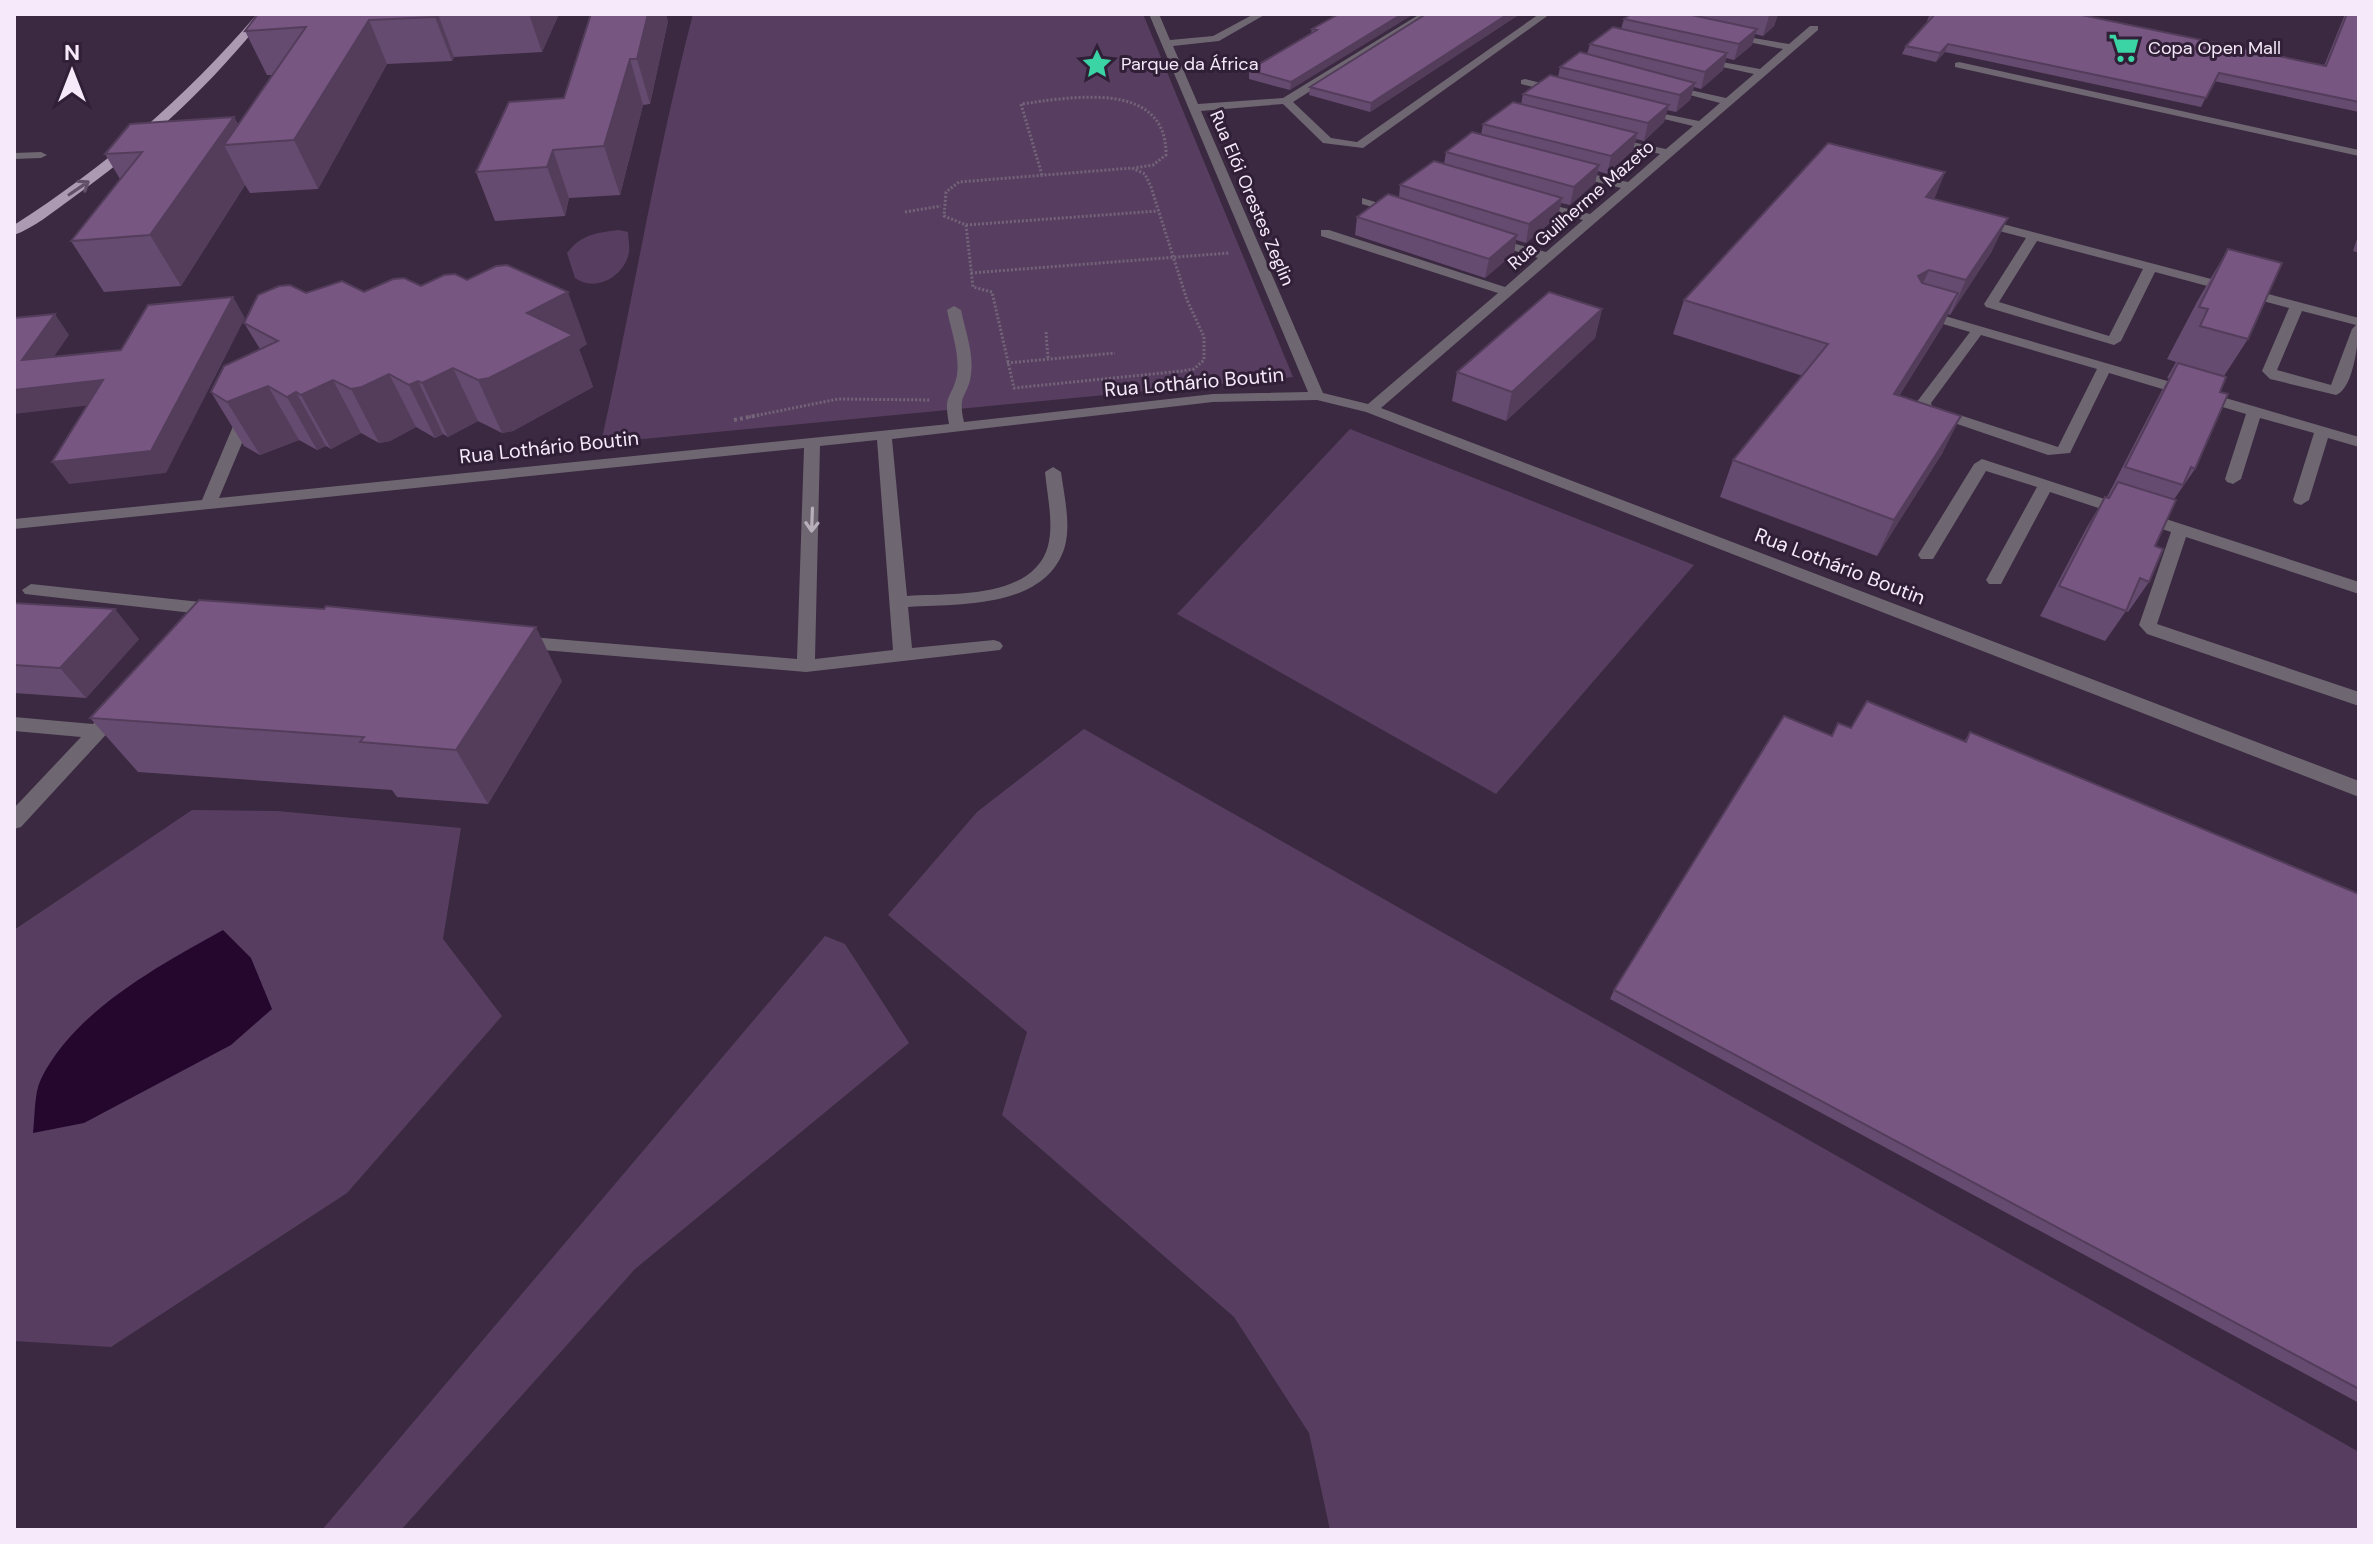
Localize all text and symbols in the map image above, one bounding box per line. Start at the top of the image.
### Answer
supermarket icon: Copa Open Mall [2107,31,2141,65]
north arrow [32,32,112,112]
place label: Copa Open Mall [2148,36,2281,60]
text: N [64,38,80,67]
place icon: Parque da África [1080,47,1114,81]
place label: Parque da África [1121,52,1258,76]
street label: Rua Elói Orestes Zeglin [1204,107,1300,289]
street label: Rua Guilherme Mazeto [1503,135,1659,275]
one-way arrow [68,180,90,196]
street label: Rua Lothário Boutin [1103,361,1285,403]
street label: Rua Lothário Boutin [458,425,640,469]
one-way arrow [804,506,819,533]
street label: Rua Lothário Boutin [1751,522,1929,610]

